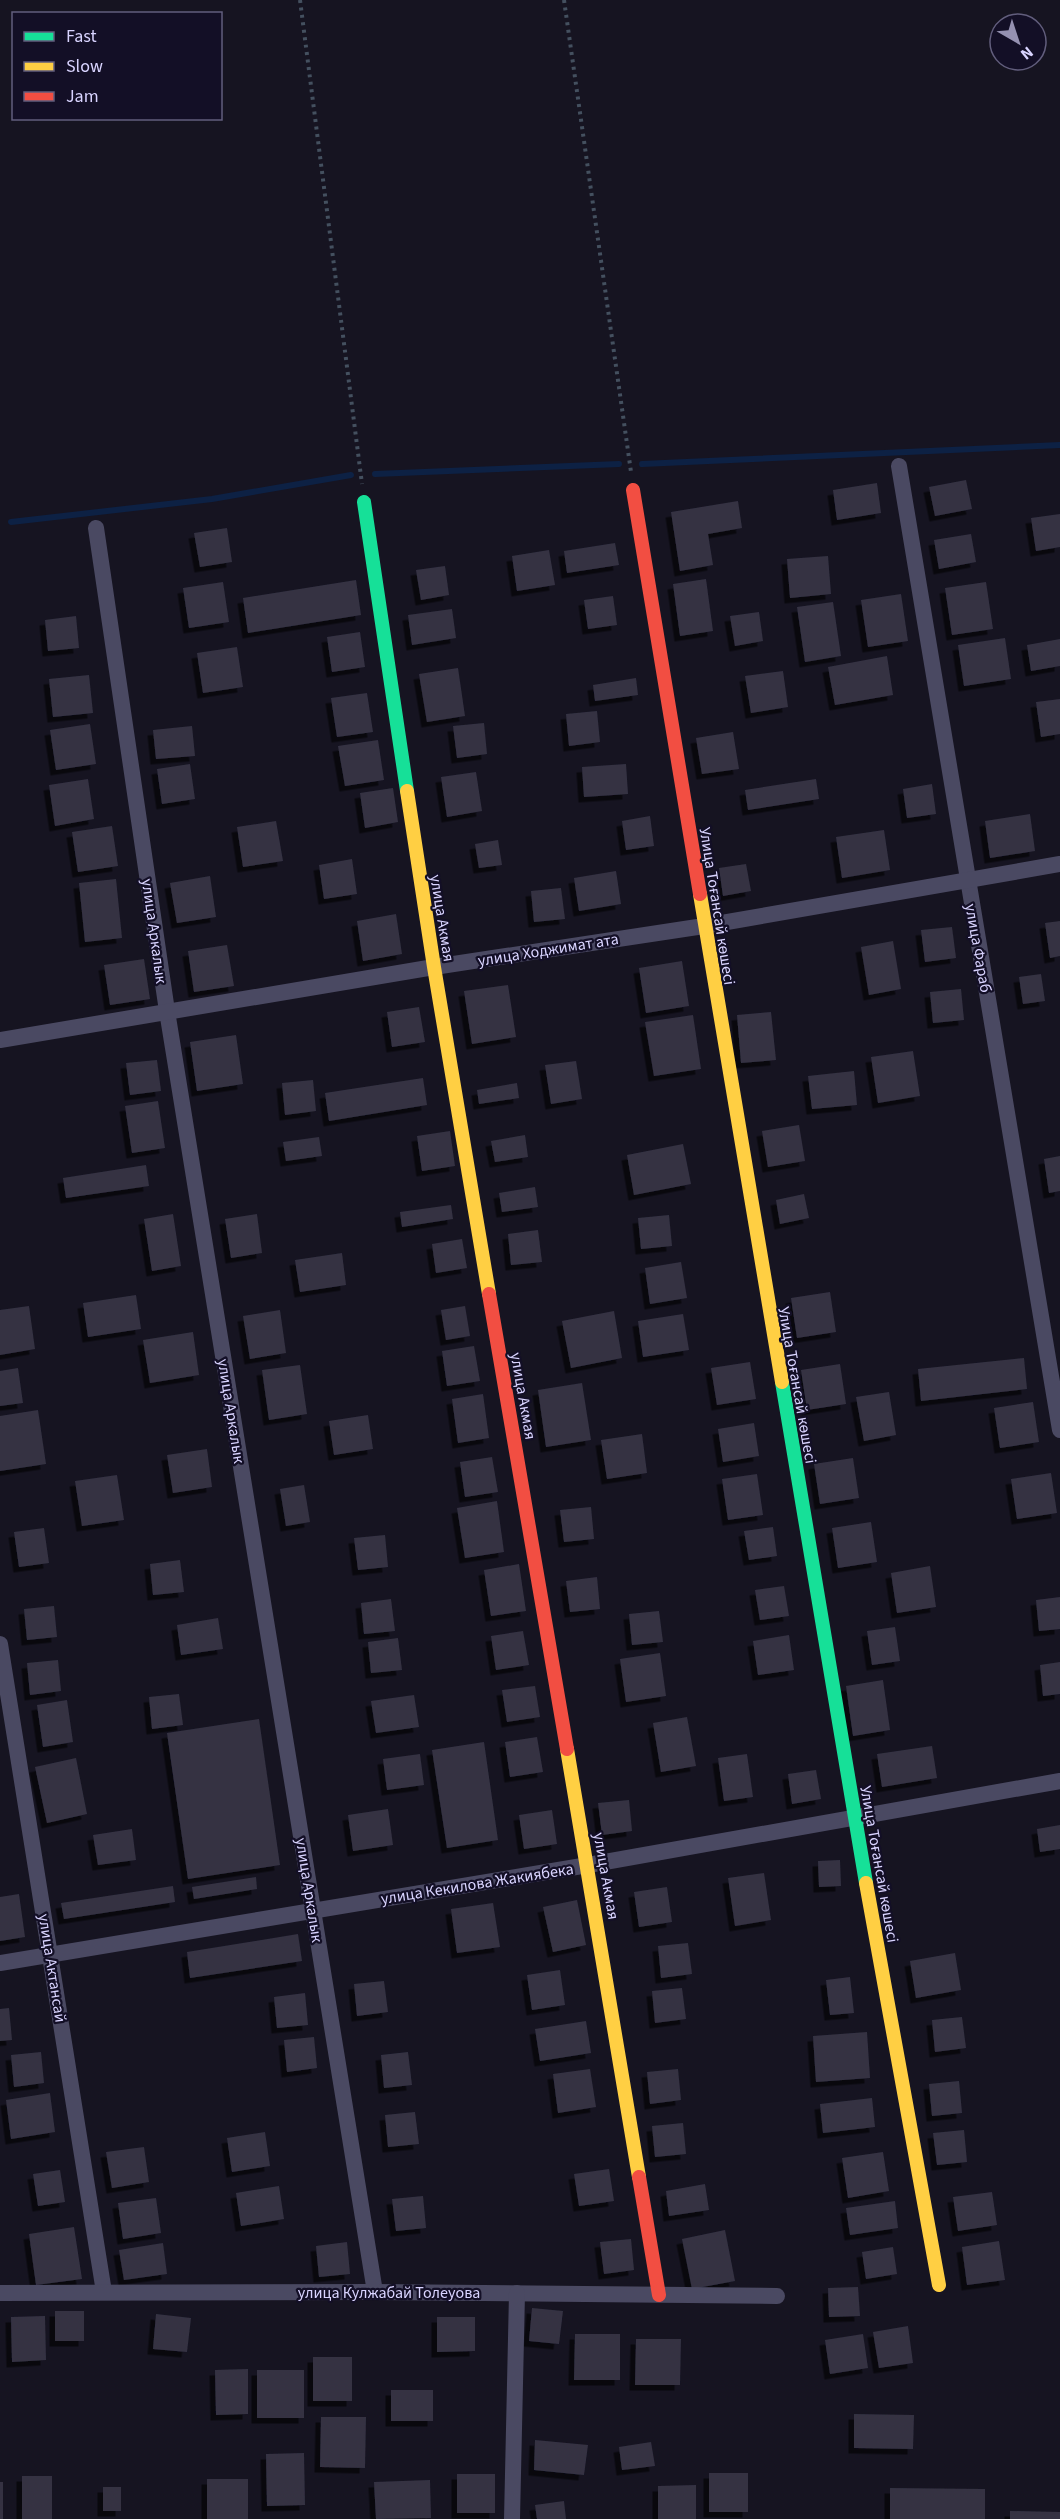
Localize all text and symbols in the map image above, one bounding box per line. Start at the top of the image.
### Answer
legend [12,12,222,120]
north arrow [988,12,1048,72]
text: Fast [66,24,97,49]
text: N [1016,41,1038,65]
text: Slow [66,54,103,79]
text: Jam [66,84,99,109]
street label: Улица Тоғансай көшесі [694,826,740,987]
street label: улица Акмая [424,873,460,963]
street label: улица Аркалык [136,877,172,985]
street label: улица Фараб [959,902,997,994]
street label: улица Ходжимат ата [476,928,620,972]
street label: Улица Тоғансай көшесі [772,1305,822,1465]
street label: улица Акмая [505,1351,542,1442]
street label: улица Аркалык [212,1357,250,1465]
street label: Улица Тоғансай көшесі [854,1784,904,1944]
street label: улица Акмая [588,1831,625,1922]
street label: улица Аркалык [290,1836,328,1944]
street label: улица Кекилова Жакиябека [379,1858,575,1910]
street label: улица Актансай [33,1912,71,2024]
street label: улица Кулжабай Толеуова [298,2282,480,2304]

